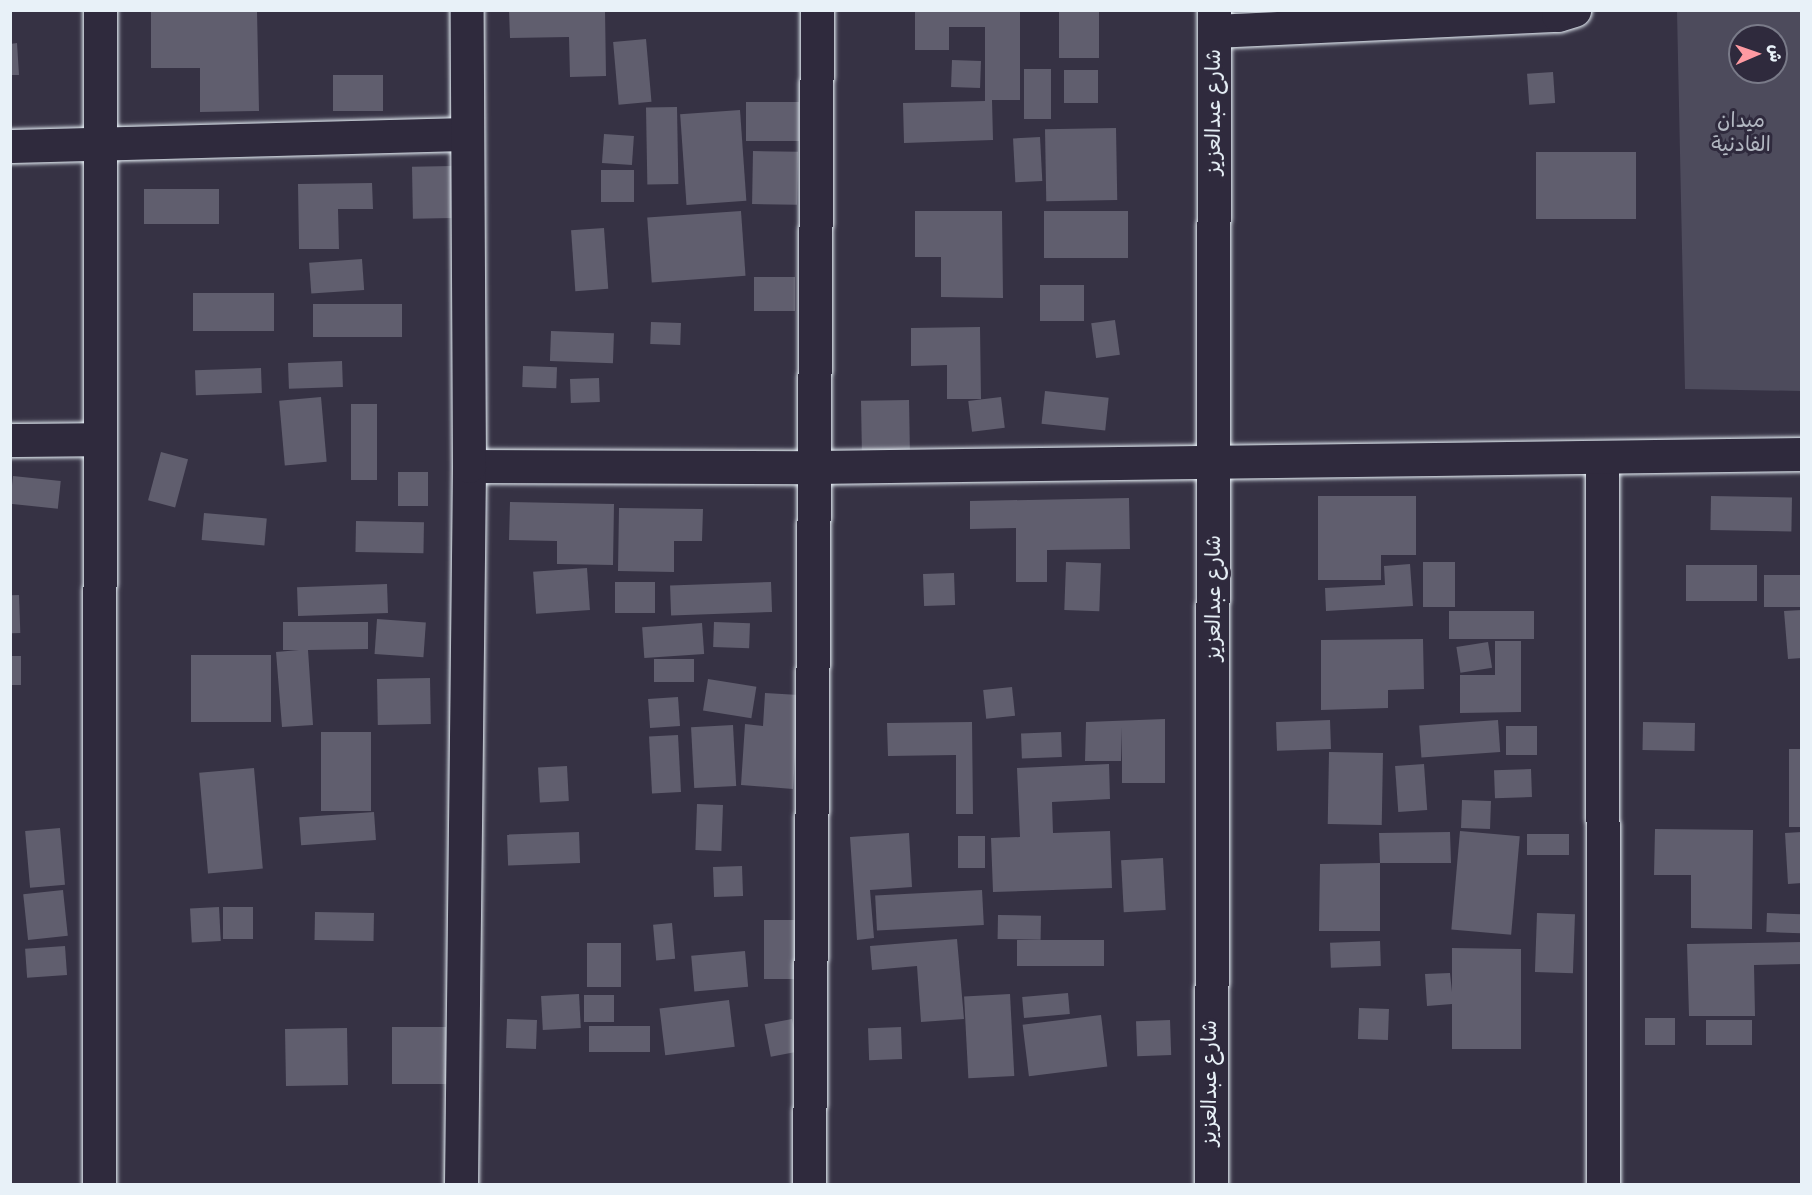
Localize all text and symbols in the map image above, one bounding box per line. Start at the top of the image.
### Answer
north arrow [1728,24,1788,84]
text: ش [1762,44,1786,63]
street label: شارع عبدالعزيز [1202,49,1228,175]
park label: ميدان الفادنية [1711,109,1771,159]
street label: شارع عبدالعزيز [1202,535,1228,661]
street label: شارع عبدالعزيز [1198,1020,1224,1146]

